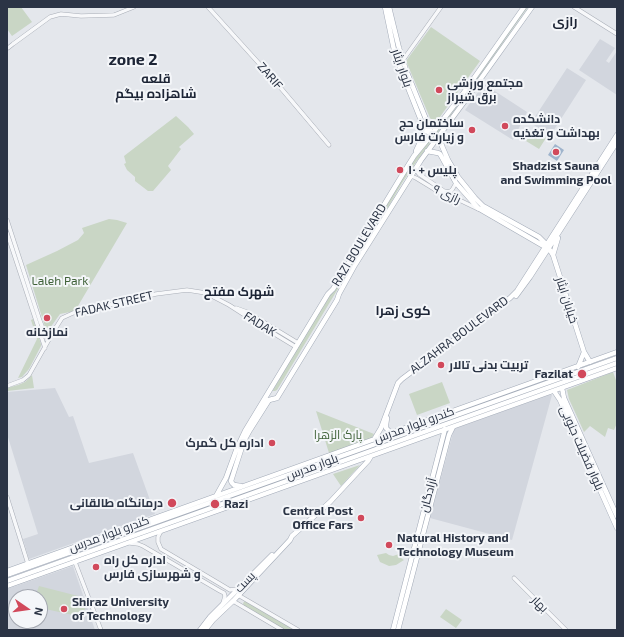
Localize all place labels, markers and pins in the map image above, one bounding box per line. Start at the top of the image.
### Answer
place label: مجتمع ورزشی برق شیراز [447,76,523,104]
marker: مجتمع ورزشی برق شیراز [434,85,444,95]
place label: دانشکده بهداشت و تغذیه [513,112,600,140]
place label: ساختمان حج و زیارت فارس [395,116,464,144]
marker: دانشکده بهداشت و تغذیه [500,121,510,131]
marker: ساختمان حج و زیارت فارس [467,125,477,135]
marker: Shadzist Sauna and Swimming Pool [551,147,561,157]
place label: Shadzist Sauna and Swimming Pool [500,159,612,187]
place label: پلیس + ۱۰ [408,163,457,177]
marker: پلیس + ۱۰ [395,165,405,175]
marker: نمازخانه [42,313,52,323]
place label: نمازخانه [26,325,68,339]
place label: تربیت بدنی تالار [449,358,528,372]
marker: تربیت بدنی تالار [436,360,446,370]
place label: Fazilat [534,367,573,381]
marker: Fazilat [576,368,588,380]
place label: اداره کل گمرک [185,436,264,450]
marker: اداره کل گمرک [267,438,277,448]
place label: درمانگاه طالقانی [70,496,163,510]
marker: درمانگاه طالقانی [166,497,178,509]
place label: Razi [224,497,248,511]
marker: Razi [209,498,221,510]
place label: Central Post Office Fars [283,504,353,532]
marker: Central Post Office Fars [356,513,366,523]
place label: Natural History and Technology Museum [397,531,514,559]
marker: Natural History and Technology Museum [384,540,394,550]
place label: اداره کل راه و شهرسازی فارس [104,553,201,581]
marker: اداره کل راه و شهرسازی فارس [91,562,101,572]
place label: Shiraz University of Technology [72,595,169,623]
marker: Shiraz University of Technology [59,604,69,614]

